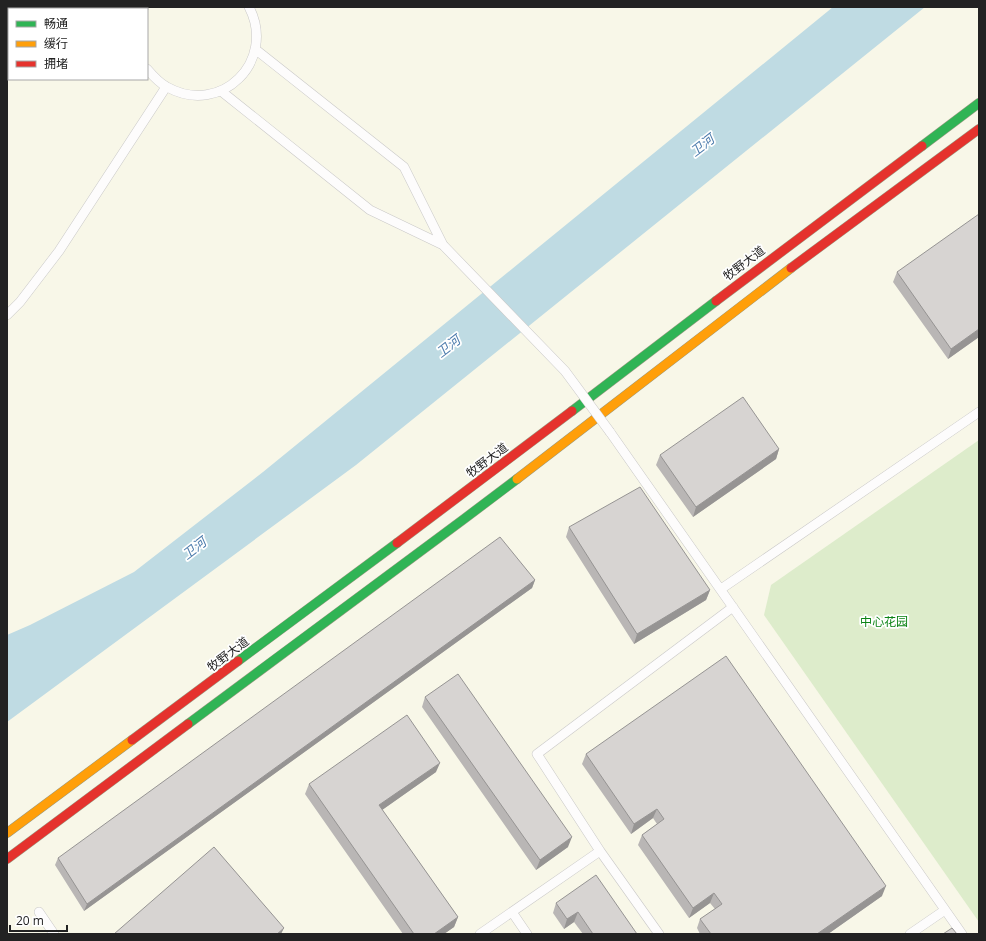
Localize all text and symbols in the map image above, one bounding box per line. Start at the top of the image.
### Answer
legend [8,8,148,80]
text: 畅通 [44,15,68,32]
text: 缓行 [44,35,68,52]
text: 拥堵 [44,55,68,72]
water label: 卫河 [686,128,720,160]
street label: 牧野大道 [720,242,768,284]
water label: 卫河 [432,329,466,361]
street label: 牧野大道 [463,439,511,481]
water label: 卫河 [178,531,212,563]
park label: 中心花园 [860,613,908,630]
street label: 牧野大道 [204,633,252,675]
scale bar [10,907,67,933]
text: 20 m [16,912,44,929]

